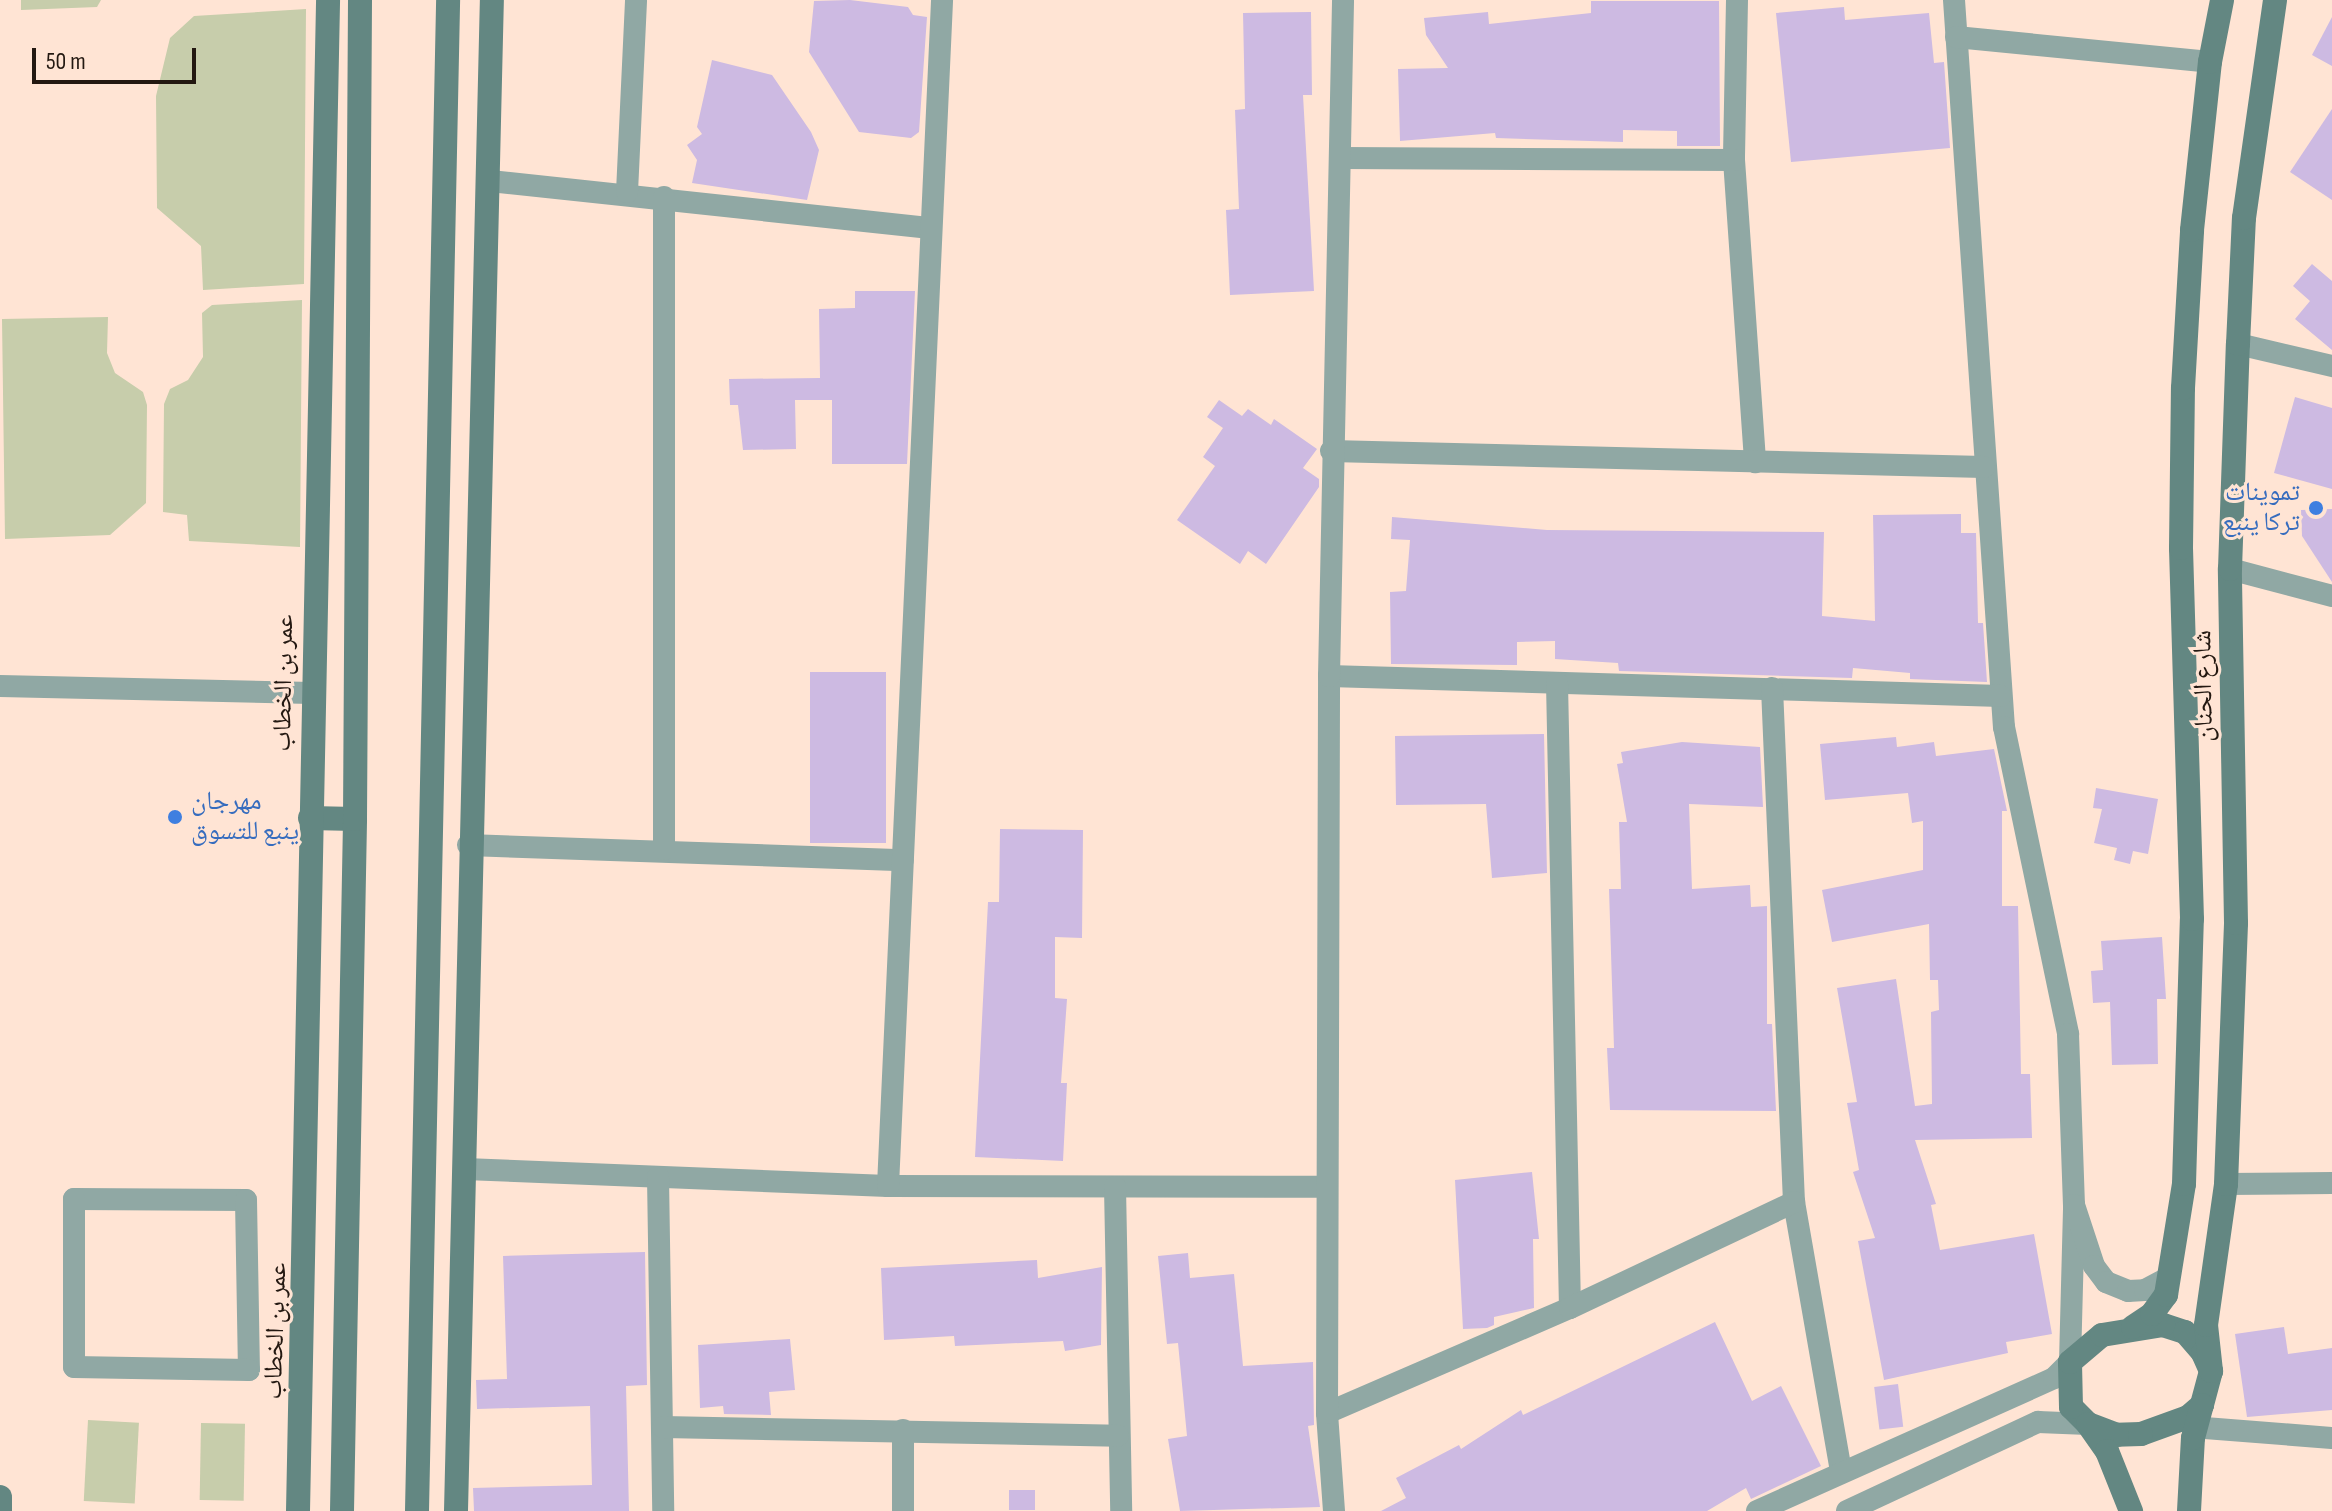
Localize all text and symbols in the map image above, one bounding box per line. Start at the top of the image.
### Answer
scale bar [36,32,200,82]
text: 50 m [46,47,86,76]
place label: تموينات تركا ينبع [2223,477,2300,538]
marker: تموينات تركا ينبع [2307,499,2325,517]
street label: عمر بن الخطاب [267,614,301,752]
street label: شارع الحنان [2187,630,2221,742]
place label: مهرجان ينبع للتسوق [191,786,299,848]
marker: مهرجان ينبع للتسوق [166,808,184,826]
street label: عمر بن الخطاب [258,1262,294,1400]

